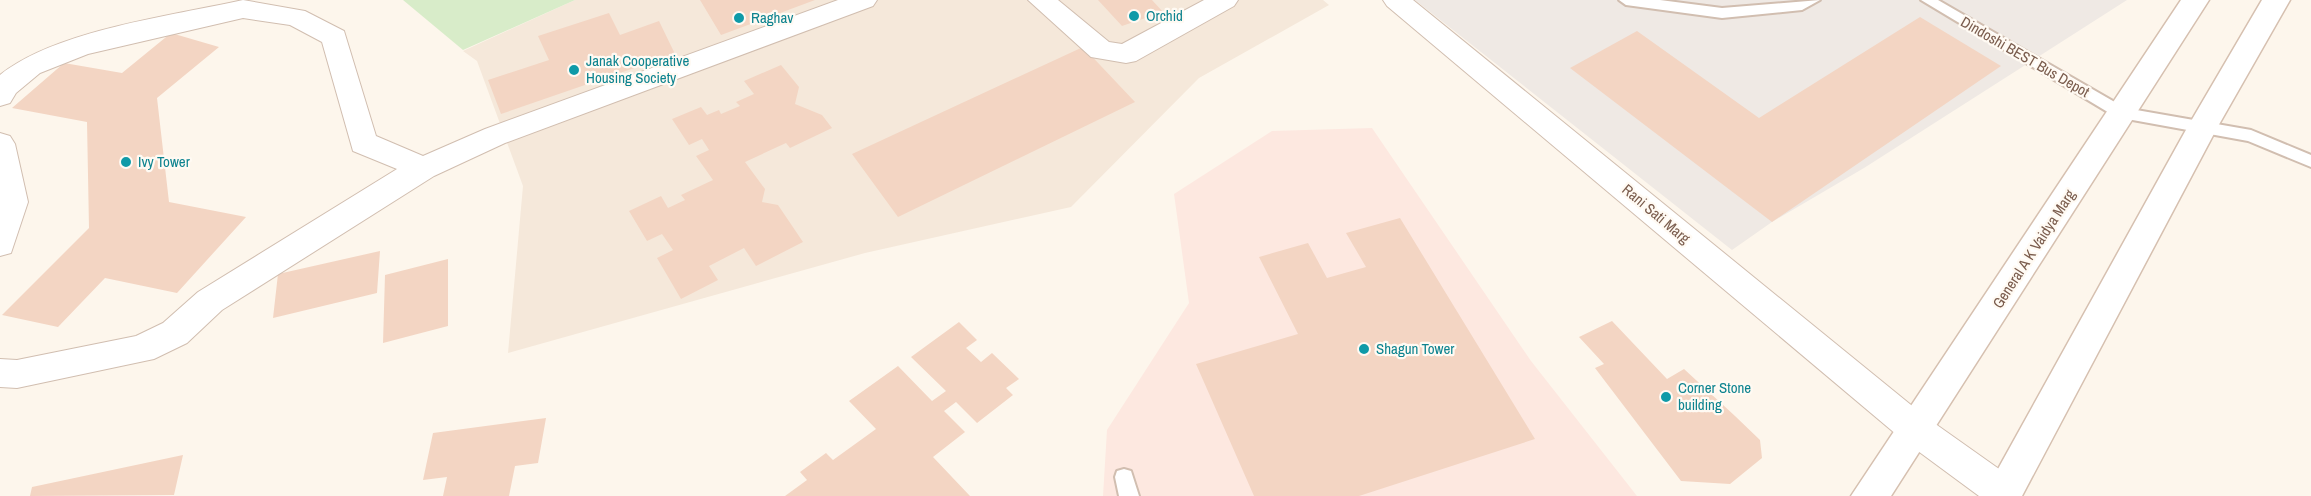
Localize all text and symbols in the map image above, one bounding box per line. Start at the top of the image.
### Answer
place label: Orchid [1146,5,1183,26]
place label: Raghav [751,7,794,28]
marker: Orchid [1127,9,1141,23]
marker: Raghav [732,11,746,25]
street label: Dindoshi BEST Bus Depot [1957,11,2094,102]
place label: Janak Cooperative Housing Society [586,50,689,88]
marker: Janak Cooperative Housing Society [567,63,581,77]
place label: Ivy Tower [138,151,190,172]
marker: Ivy Tower [119,155,133,169]
street label: Rani Sati Marg [1618,179,1695,248]
street label: General A K Vaidya Marg [1987,185,2080,312]
place label: Shagun Tower [1376,338,1454,359]
marker: Shagun Tower [1357,342,1371,356]
place label: Corner Stone building [1678,377,1751,415]
marker: Corner Stone building [1659,390,1673,404]

